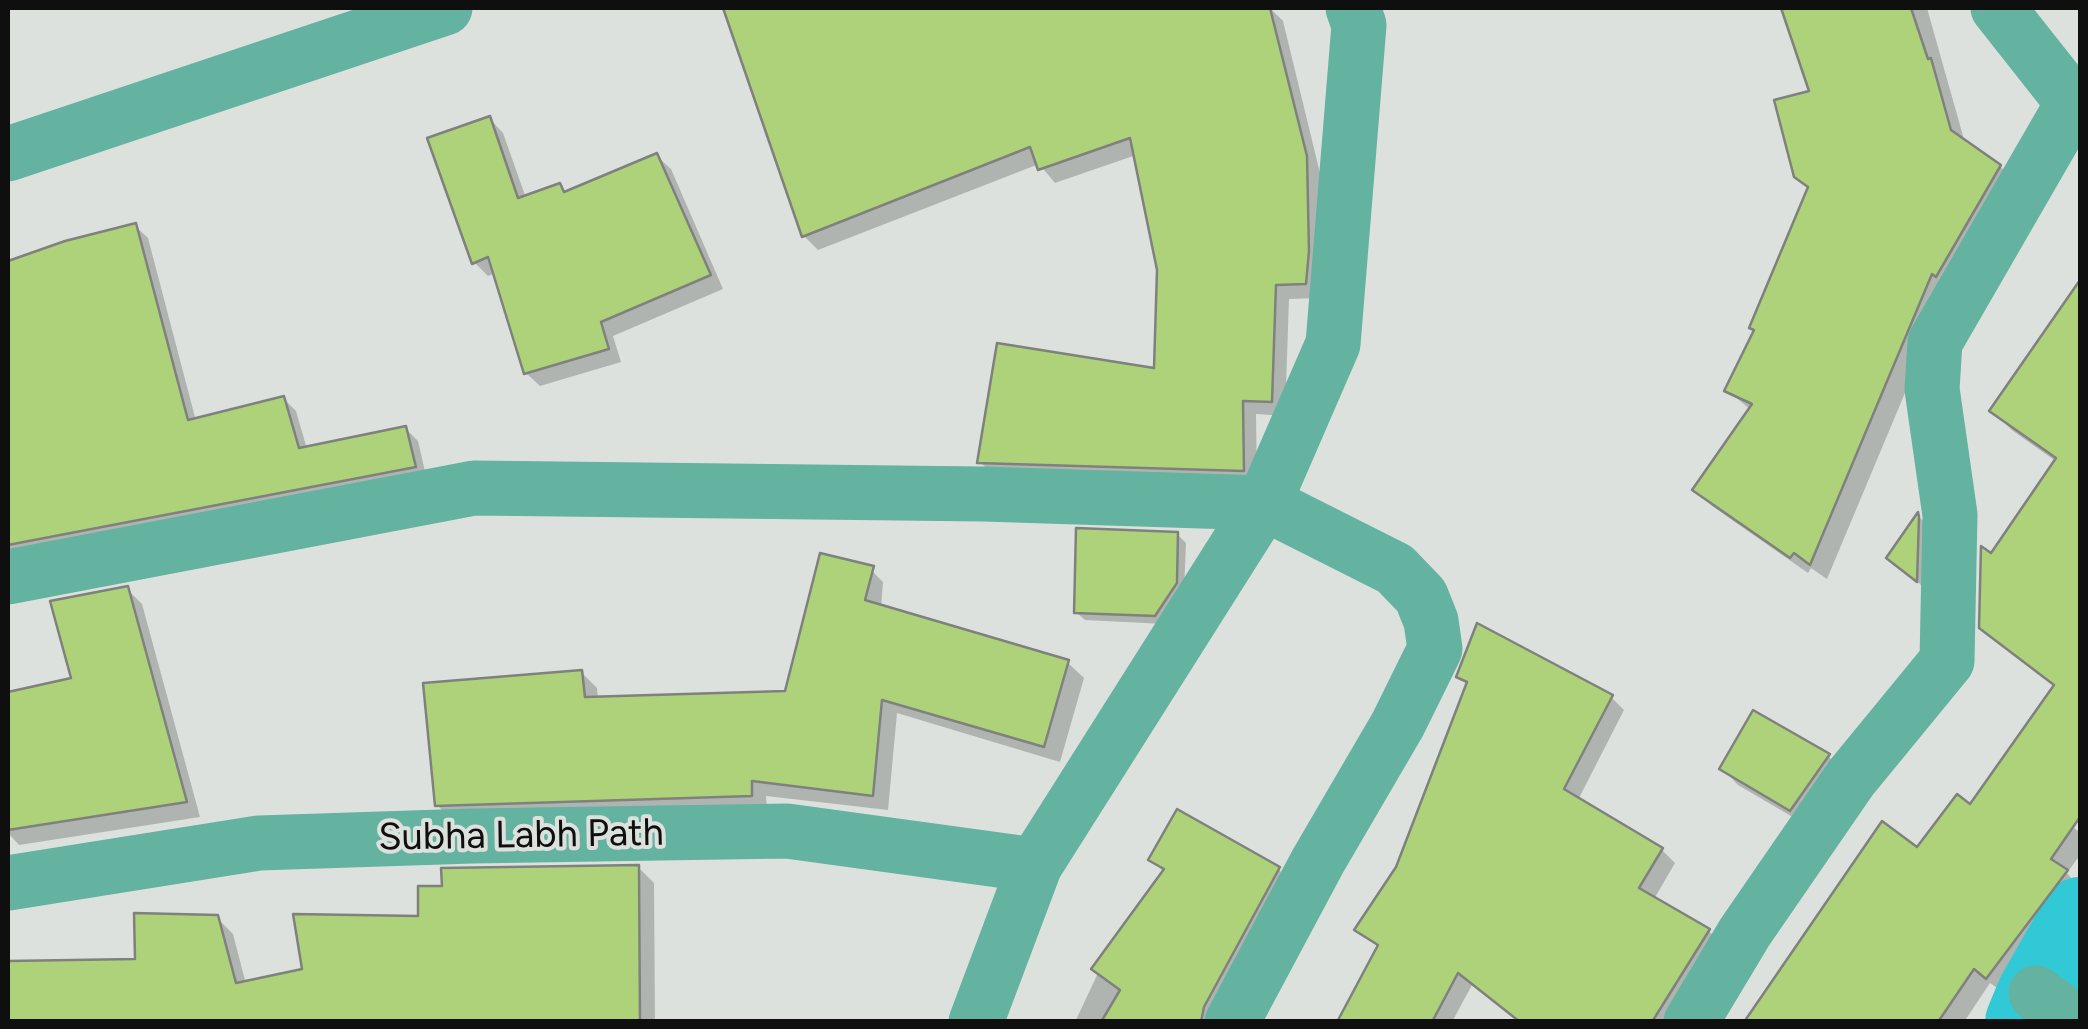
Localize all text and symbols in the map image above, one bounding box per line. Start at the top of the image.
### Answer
street label: Subha Labh Path [378,811,664,861]

